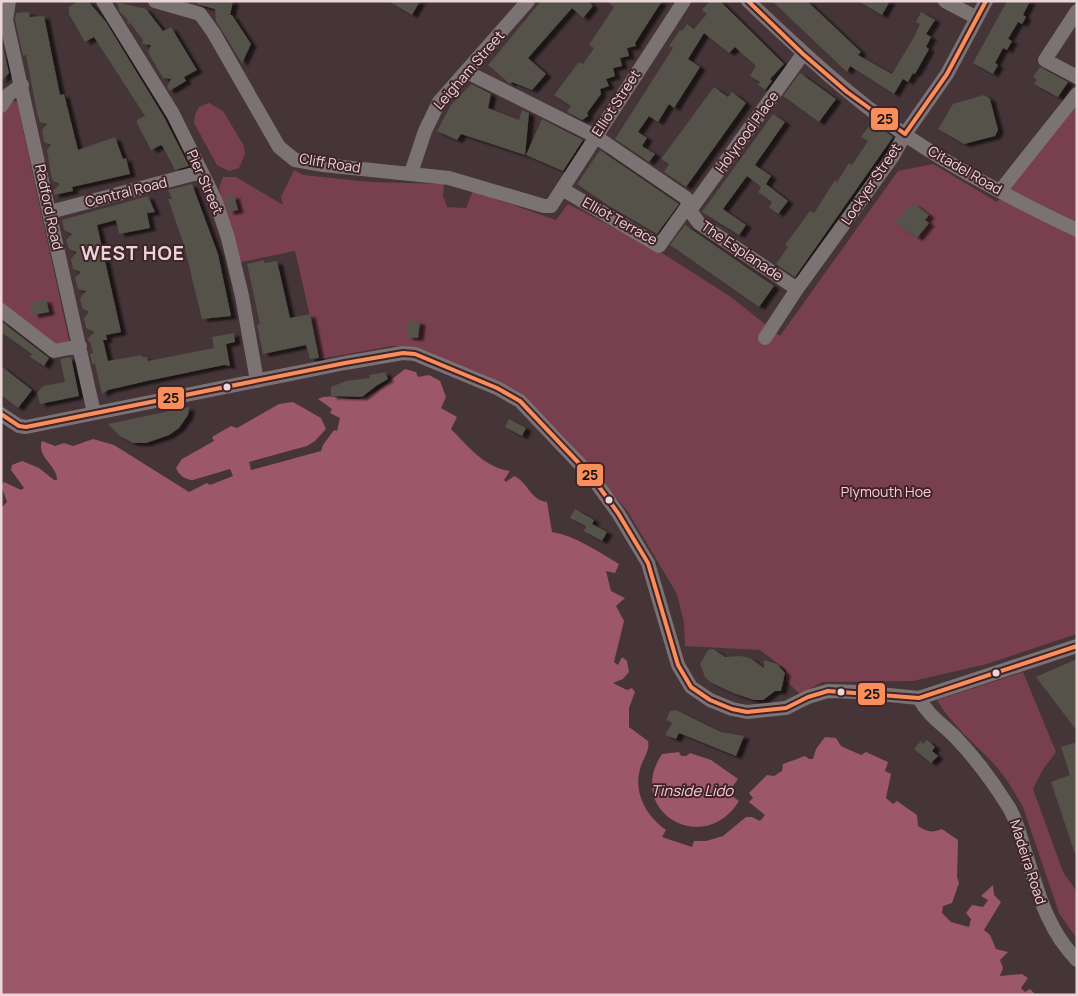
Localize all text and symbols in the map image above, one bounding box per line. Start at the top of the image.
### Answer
street label: Leigham Street [429,26,508,113]
street label: Elliot Street [587,66,644,140]
street label: Holyrood Place [711,87,783,176]
line badge: 25 [870,107,899,131]
text: 25 [877,109,893,128]
street label: Lockyer Street [836,139,905,228]
street label: Citadel Road [925,141,1006,198]
street label: Pier Street [183,146,228,217]
street label: Cliff Road [298,148,362,177]
street label: Radford Road [31,162,68,251]
street label: Central Road [83,172,169,211]
street label: Elliot Terrace [579,192,661,249]
street label: The Esplanade [698,216,787,285]
district label: WEST HOE [81,240,185,266]
unlabelled marker [222,382,232,392]
line badge: 25 [157,386,185,410]
text: 25 [163,388,179,407]
line badge: 25 [576,463,604,487]
text: 25 [582,465,598,484]
park label: Plymouth Hoe [841,482,931,501]
unlabelled marker [604,495,614,505]
unlabelled marker [991,668,1001,678]
line badge: 25 [857,682,886,706]
text: 25 [864,684,880,703]
unlabelled marker [836,687,846,697]
water label: Tinside Lido [651,780,734,801]
street label: Madeira Road [1006,817,1051,907]

